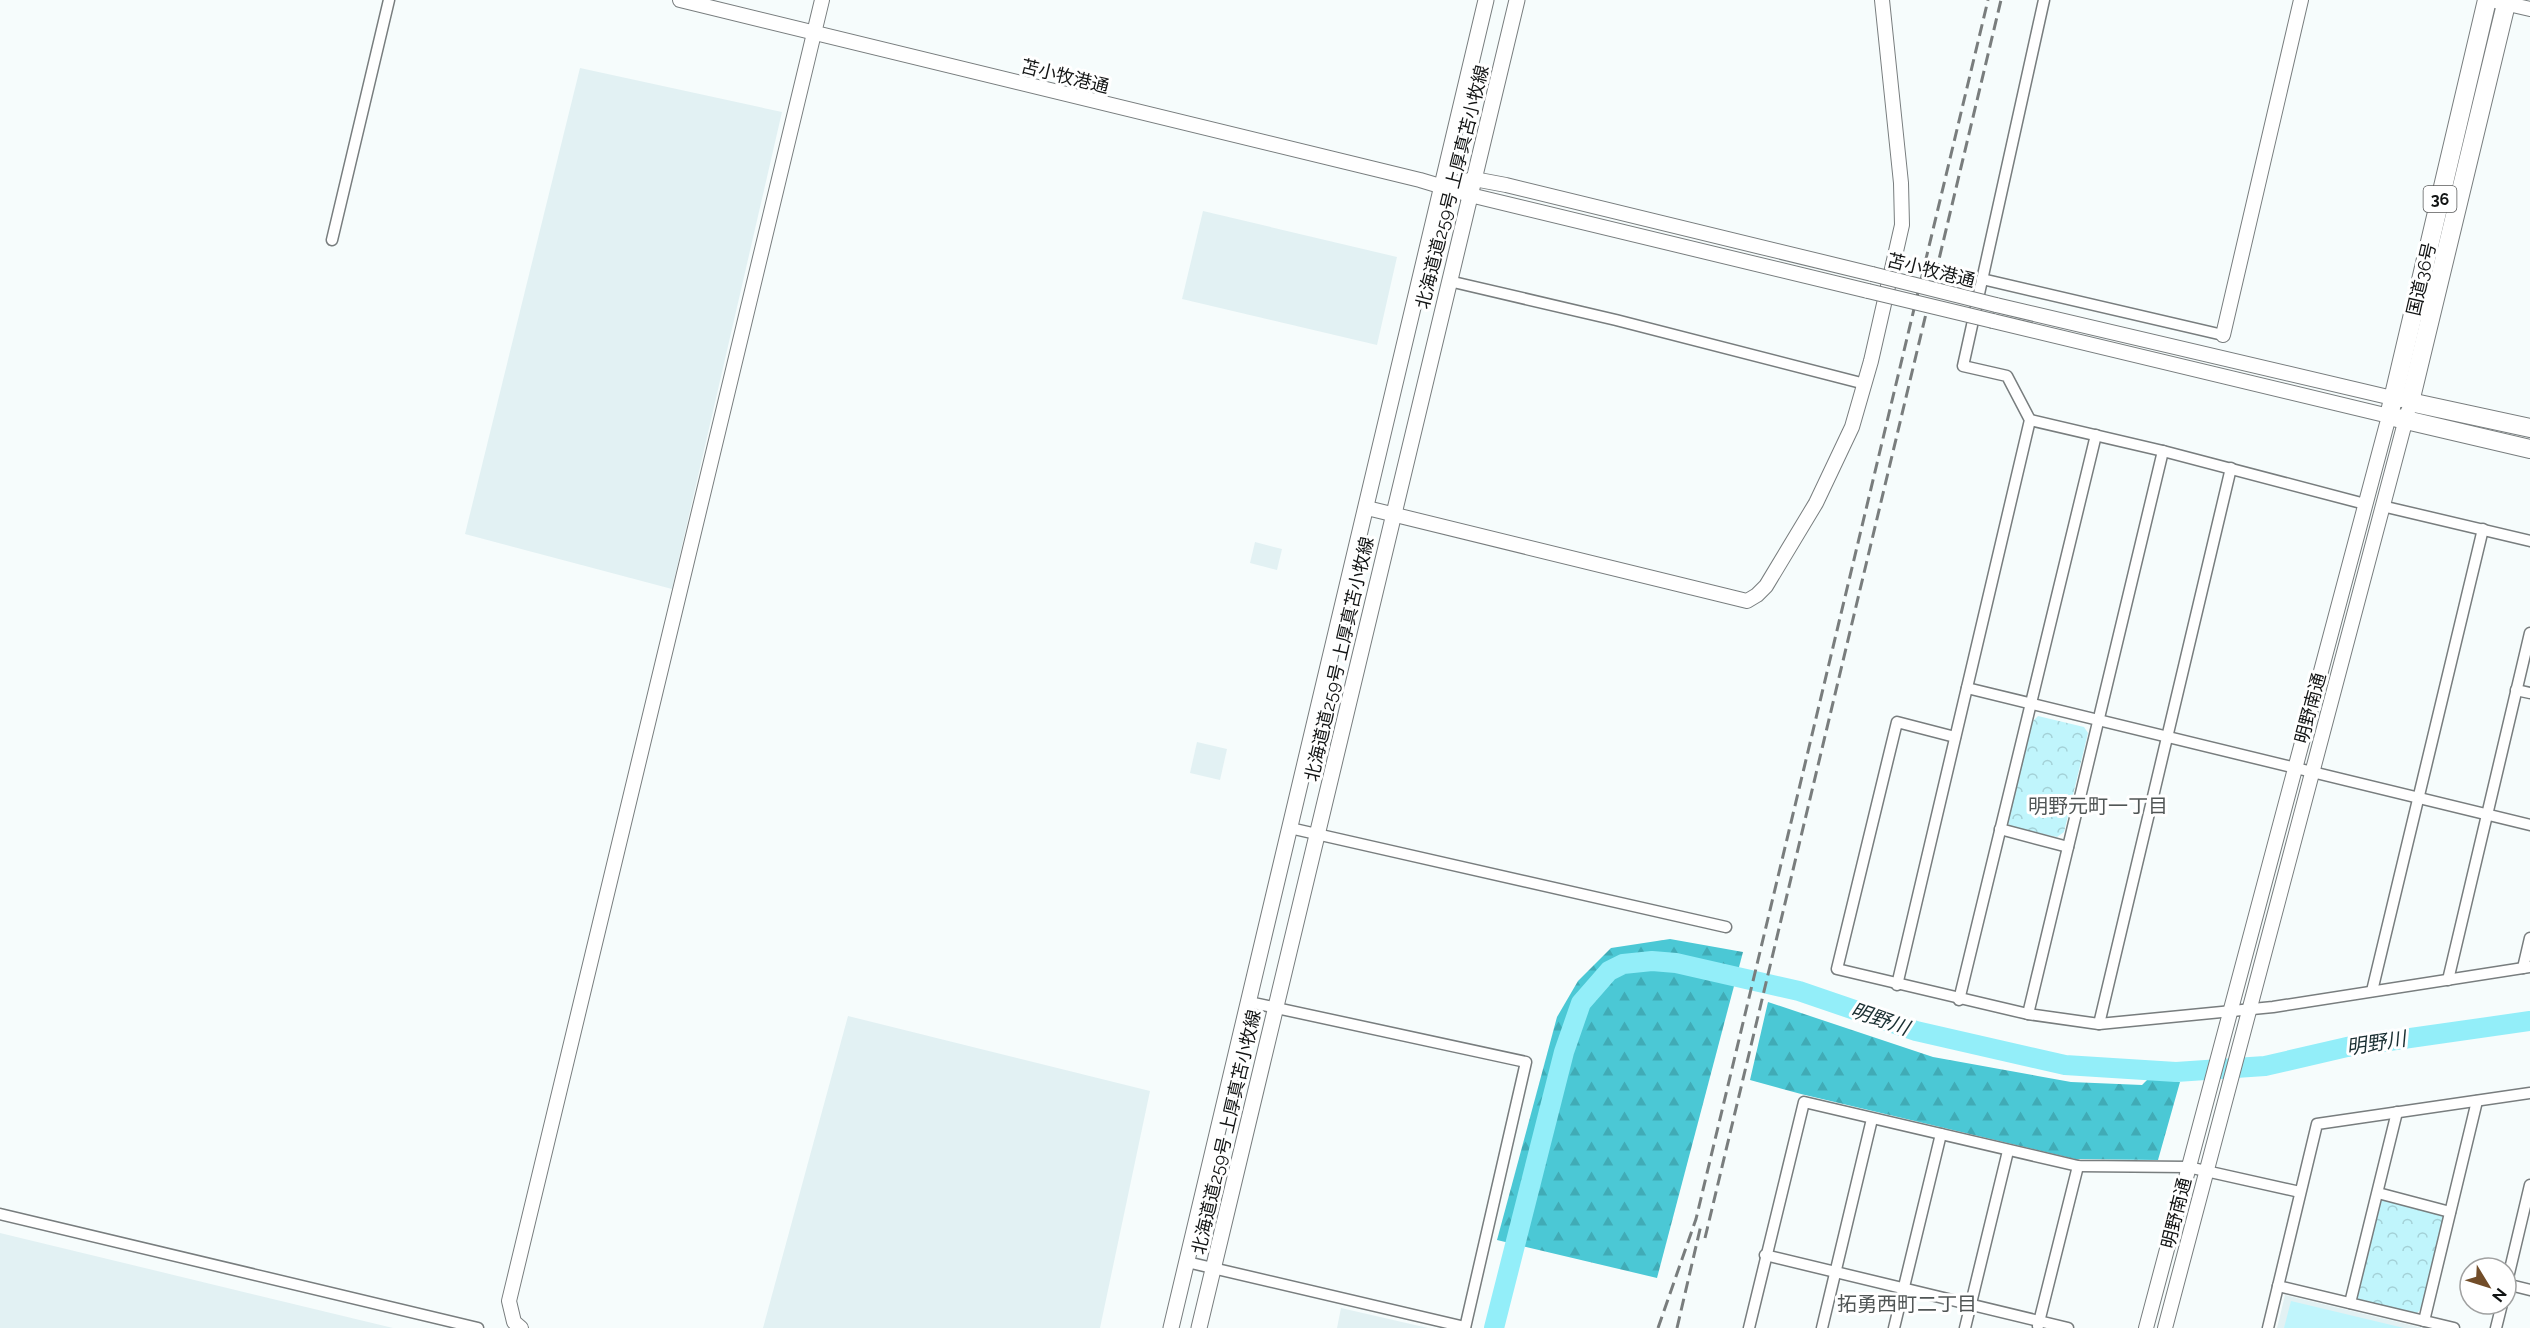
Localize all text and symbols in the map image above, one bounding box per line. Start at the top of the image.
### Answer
street label: 苫小牧港通 [1019,55,1111,97]
street label: 北海道道259号 上厚真苫小牧線 [1412,63,1492,311]
road number: 36 [2424,186,2456,212]
street label: 国道36号 [2402,240,2440,318]
street label: 苫小牧港通 [1885,249,1977,291]
street label: 北海道道259号 上厚真苫小牧線 [1301,535,1377,783]
street label: 明野南通 [2291,671,2329,745]
district label: 明野元町一丁目 [2028,794,2168,818]
water label: 明野川 [1848,998,1914,1041]
street label: 北海道道259号 上厚真苫小牧線 [1188,1008,1264,1256]
water label: 明野川 [2344,1026,2409,1060]
street label: 明野南通 [2157,1176,2195,1250]
north arrow [2458,1256,2518,1316]
text: N [2488,1284,2511,1306]
district label: 拓勇西町二丁目 [1837,1292,1977,1316]

